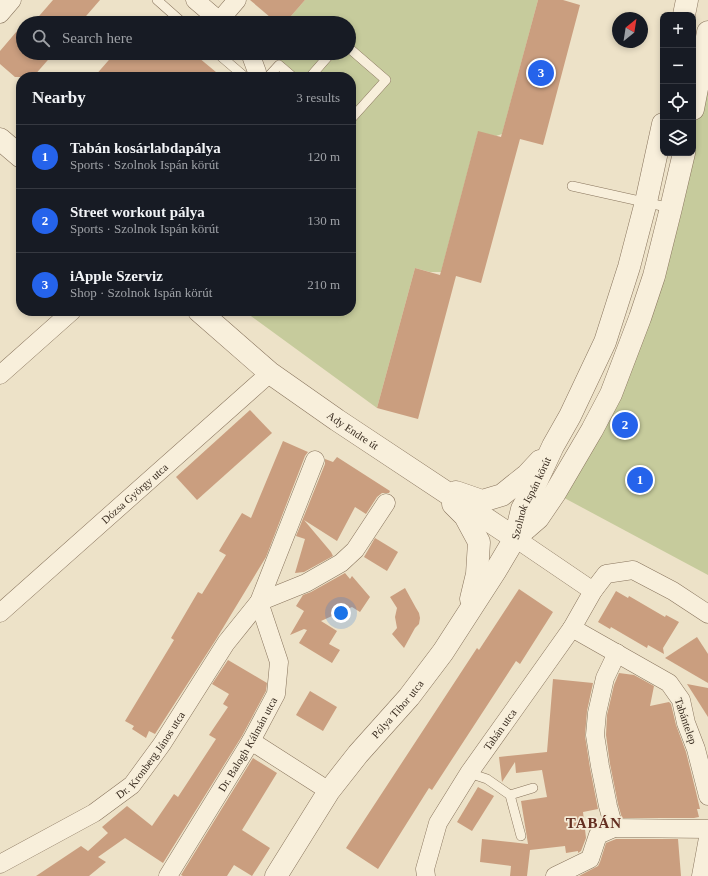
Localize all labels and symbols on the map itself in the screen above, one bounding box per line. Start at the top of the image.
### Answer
north arrow [612,12,648,48]
pin: 3 [528,58,554,88]
street label: Ady Endre út [325,409,381,452]
pin: 2 [612,410,638,440]
street label: Szolnok Ispán körút [509,455,553,541]
street label: Dózsa György utca [99,461,170,526]
pin: 1 [627,465,653,495]
your location [331,603,351,623]
street label: Pólya Tibor utca [369,678,426,741]
street label: Dr. Balogh Kálmán utca [216,695,279,794]
street label: Tabántelep [672,696,700,746]
street label: Tabán utca [481,706,519,753]
street label: Dr. Kronberg János utca [114,709,187,801]
district label: TABÁN [566,815,622,831]

